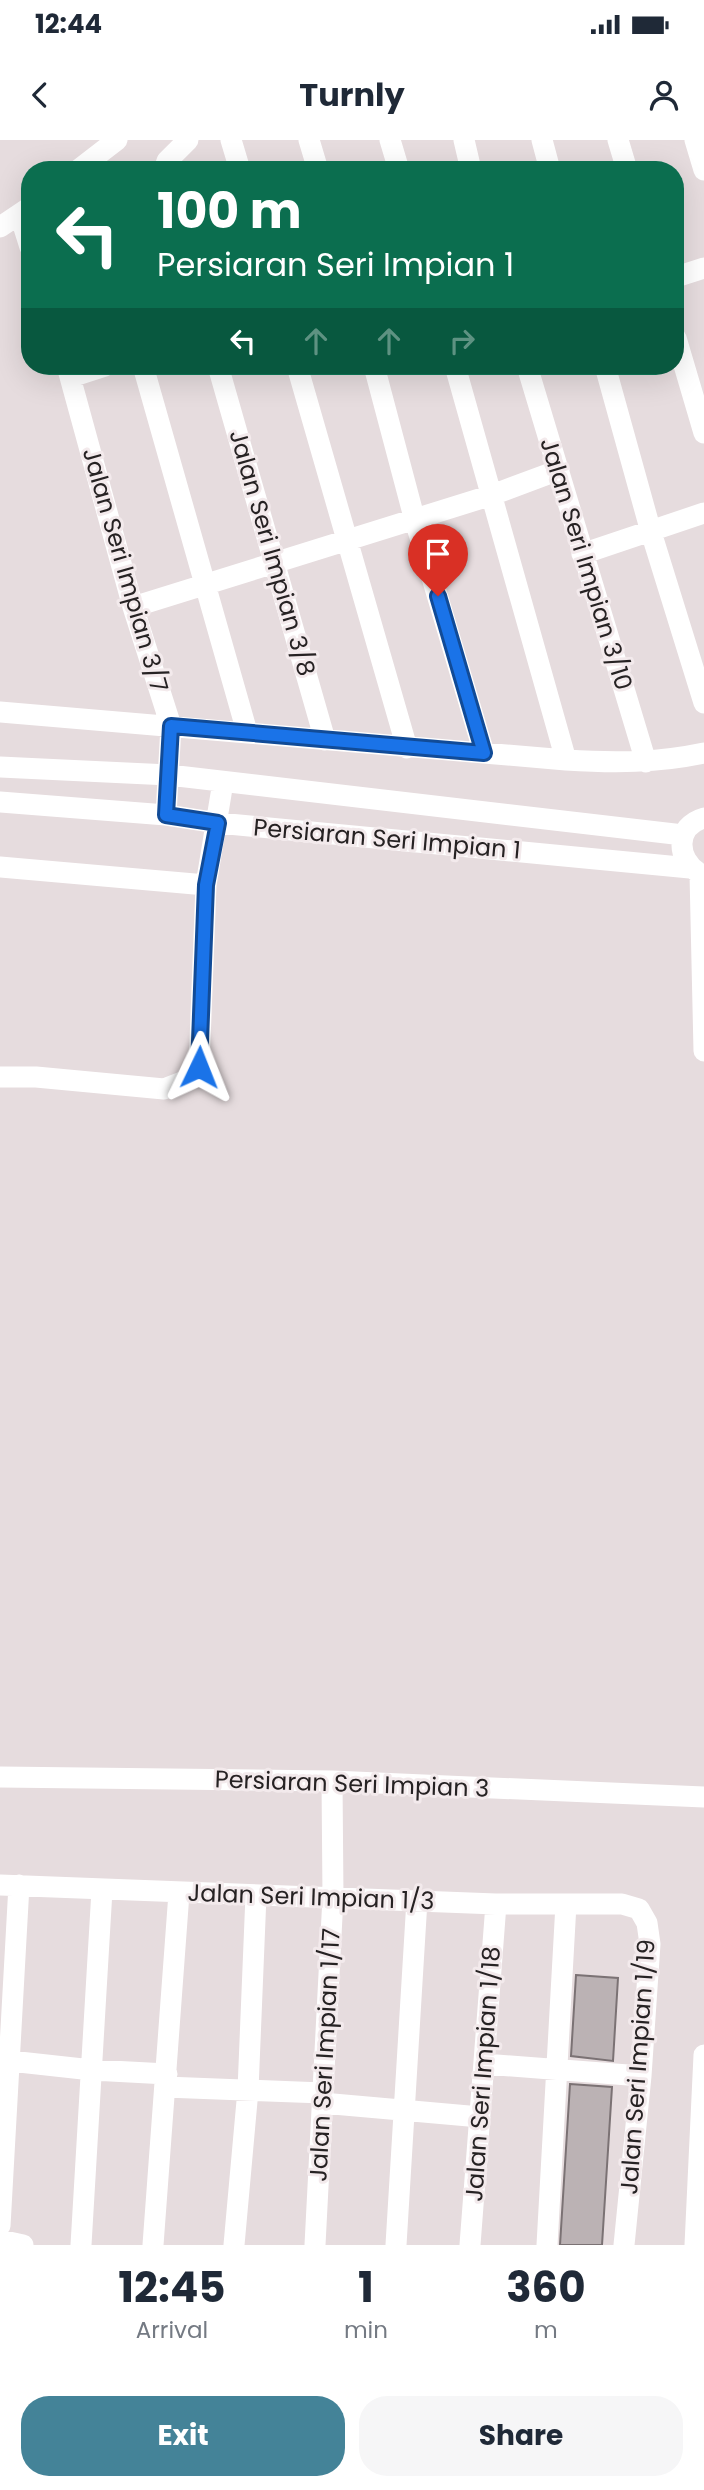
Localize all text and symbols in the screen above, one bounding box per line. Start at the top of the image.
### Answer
text: 12:44 [35,6,102,42]
text: Turnly [299,72,405,117]
icon: back [21,76,59,114]
icon: person [645,76,683,114]
text: 100 m [157,177,302,245]
icon: left [42,189,133,280]
text: Persiaran Seri Impian 1 [157,242,514,287]
icon: left [224,322,262,360]
icon: ahead [297,322,335,360]
icon: ahead [370,322,408,360]
icon: right [443,322,481,360]
street label: Jalan Seri Impian 3/8 [222,426,323,680]
street label: Jalan Seri Impian 3/10 [532,434,641,694]
street label: Jalan Seri Impian 3/7 [75,444,176,696]
pin [408,524,468,596]
icon: arrive [419,535,457,573]
street label: Persiaran Seri Impian 1 [252,810,522,867]
position arrow [162,1030,236,1104]
street label: Persiaran Seri Impian 3 [214,1762,490,1805]
street label: Jalan Seri Impian 1/3 [187,1876,435,1917]
street label: Jalan Seri Impian 1/17 [301,1927,348,2183]
street label: Jalan Seri Impian 1/19 [612,1938,663,2196]
street label: Jalan Seri Impian 1/18 [457,1945,508,2203]
text: 12:45 [118,2258,226,2317]
text: 1 [358,2258,374,2317]
text: 360 [506,2258,586,2317]
text: Arrival [136,2314,208,2346]
text: min [344,2314,388,2346]
text: m [534,2314,558,2346]
button: Exit [21,2396,345,2476]
button: Share [359,2396,683,2476]

